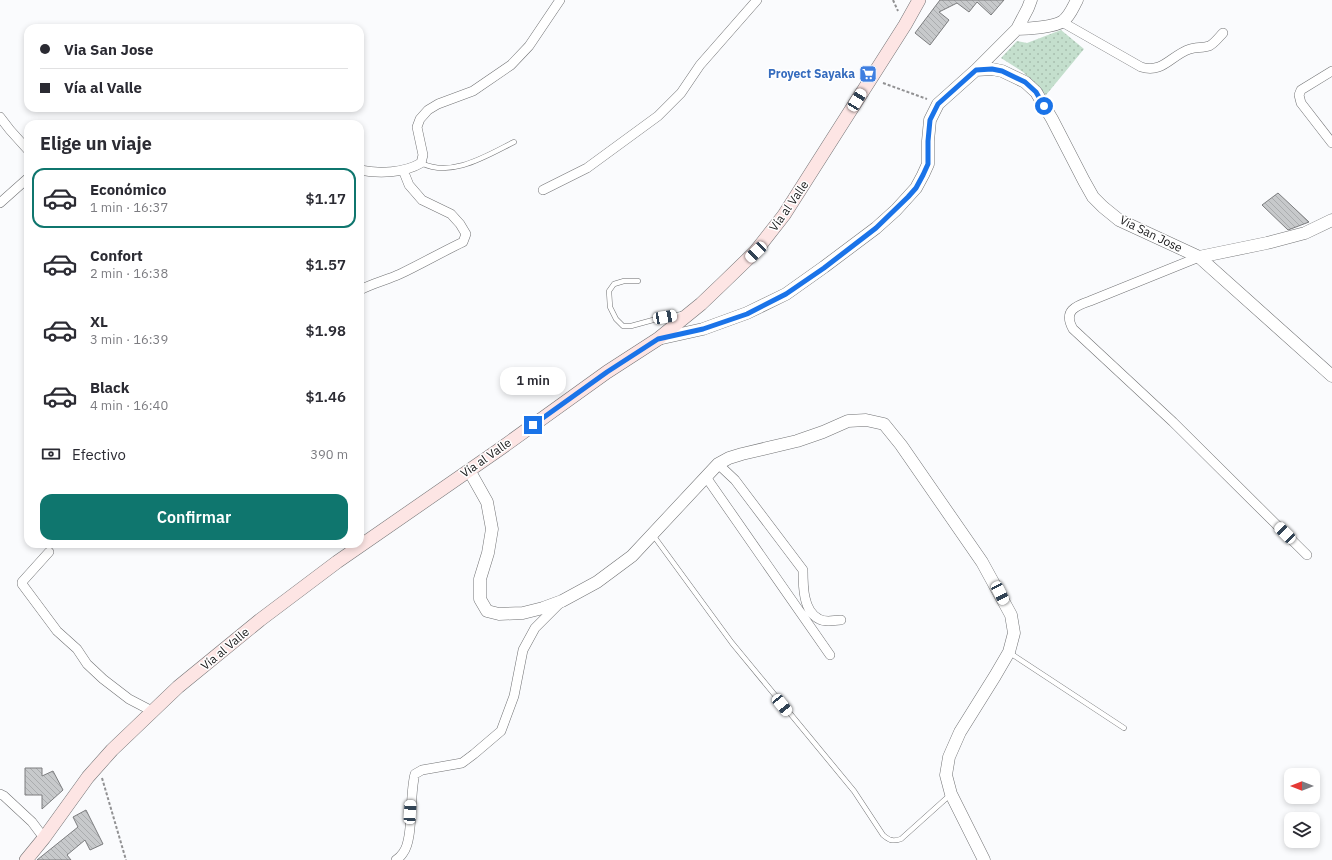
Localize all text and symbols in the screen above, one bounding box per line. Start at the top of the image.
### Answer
text: Via San Jose [64,40,153,59]
supermarket icon: Proyect Sayaka [858,64,878,84]
place label: Proyect Sayaka [768,66,855,81]
text: Vía al Valle [64,78,142,97]
car [846,87,868,113]
route start [1035,97,1053,115]
text: Elige un viaje [40,132,152,155]
street label: Vía al Valle [766,177,812,234]
icon: car [42,180,78,216]
text: Económico [90,180,166,199]
text: $1.17 [306,189,346,208]
text: 1 min · 16:37 [90,199,168,216]
street label: Via San Jose [1117,212,1185,255]
car [743,239,769,265]
icon: car [42,246,78,282]
text: Confort [90,246,143,265]
text: $1.57 [306,255,346,274]
text: 2 min · 16:38 [90,265,168,282]
car [652,309,678,325]
icon: car [42,312,78,348]
text: XL [90,312,108,331]
text: $1.98 [306,321,346,340]
text: 3 min · 16:39 [90,331,168,348]
callout: 1 min [500,367,566,395]
text: 1 min [516,372,550,389]
icon: car [42,378,78,414]
text: Black [90,378,130,397]
text: $1.46 [306,387,346,406]
text: 4 min · 16:40 [90,397,168,414]
route end [524,416,542,434]
street label: Vía al Valle [457,434,514,481]
icon: cash [40,443,62,465]
text: Efectivo [72,445,126,464]
text: 390 m [310,446,348,463]
button: Confirmar [40,494,348,540]
car [1272,520,1298,546]
car [989,580,1011,606]
street label: Vía al Valle [197,624,252,673]
car [770,692,794,718]
north arrow [1284,768,1320,804]
map controls [1284,768,1320,848]
car [403,800,417,824]
button: layers [1284,812,1320,848]

